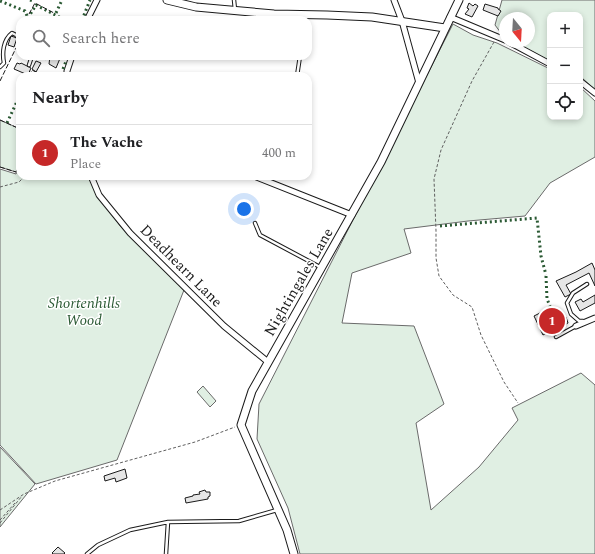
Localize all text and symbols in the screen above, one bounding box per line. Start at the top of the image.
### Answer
north arrow [499,12,535,48]
map controls [547,12,583,120]
button: + [547,12,583,48]
search box [16,16,312,60]
icon: search [30,27,52,49]
text: Search here [62,27,140,50]
button: − [547,48,583,84]
button: locate [547,84,583,120]
text: Nearby [32,85,88,111]
text: The Vache [70,131,143,154]
text: 1 [41,143,49,163]
text: 400 m [262,143,296,163]
text: Place [70,154,101,174]
your location [234,199,254,219]
street label: Deadhearn Lane [134,219,228,313]
street label: Nightingales Lane [259,223,339,341]
park label: Shortenhills Wood [48,292,121,332]
pin: 1 [539,306,565,336]

